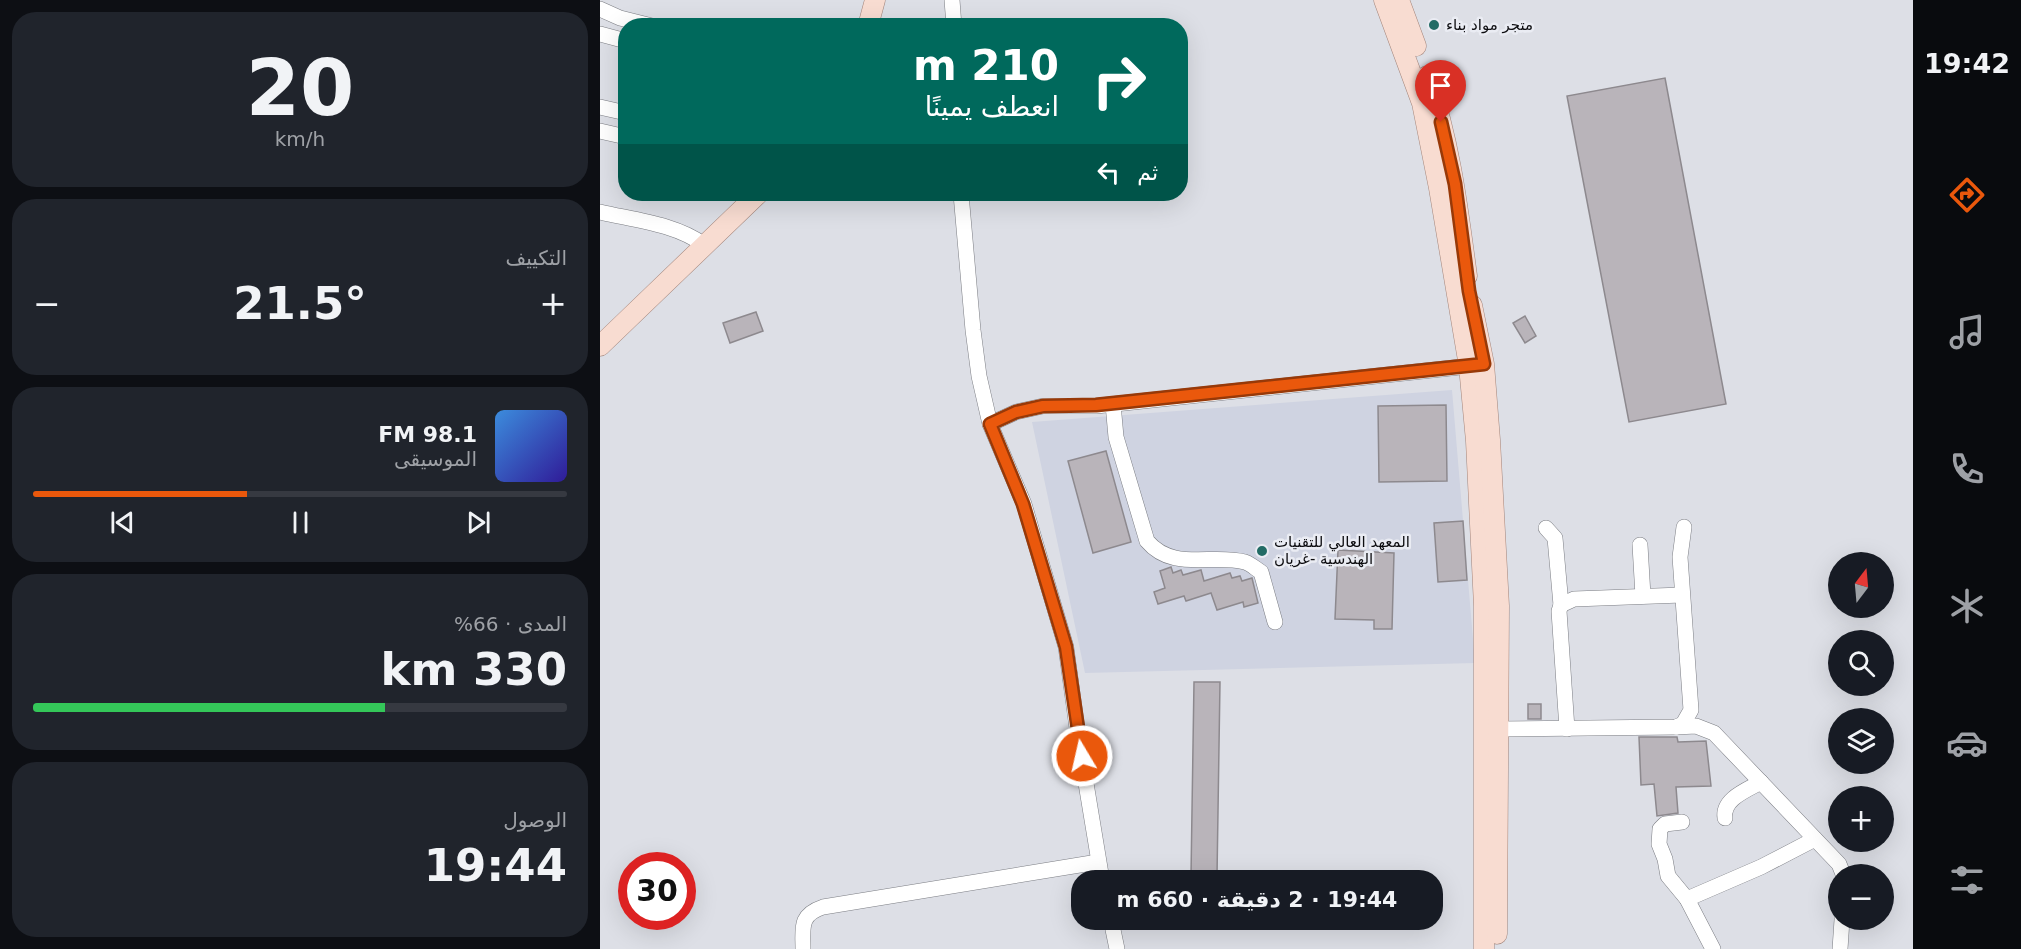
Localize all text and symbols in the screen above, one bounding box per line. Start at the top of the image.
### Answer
place label: متجر مواد بناء [1446,16,1533,34]
marker: متجر مواد بناء [1427,18,1441,32]
text: 210 m [913,41,1059,90]
icon: right [1080,42,1158,120]
text: 20 [246,43,354,133]
text: 19:42 [1924,48,2010,79]
pin [1415,60,1466,122]
icon: arrive [1424,69,1457,102]
text: انعطف يمينًا [925,91,1059,122]
text: km/h [275,127,325,151]
icon: left [1092,156,1125,189]
text: ثم [1137,160,1158,185]
icon: directions [1946,174,1988,216]
text: التكييف [505,246,567,270]
text: 21.5° [233,277,367,330]
text: − [33,284,61,323]
text: + [539,284,567,323]
icon: music [1946,311,1988,353]
text: 98.1 FM [378,422,477,447]
text: الموسيقى [394,447,477,471]
icon: phone [1946,448,1988,490]
icon: previous [106,506,139,539]
icon: pause [284,506,317,539]
icon: next [462,506,495,539]
place label: المعهد العالي للتقنيات الهندسية -غريان [1274,533,1410,568]
marker: المعهد العالي للتقنيات الهندسية -غريان [1255,544,1269,558]
north arrow [1828,552,1894,618]
map controls [1828,552,1894,930]
icon: climate [1946,585,1988,627]
text: المدى · 66% [454,612,567,636]
button: search [1828,630,1894,696]
text: 330 km [381,643,567,696]
button: layers [1828,708,1894,774]
icon: car [1946,722,1988,764]
position arrow [1050,724,1114,788]
button: + [1828,786,1894,852]
text: الوصول [503,808,567,832]
text: 19:44 [424,839,567,892]
speed limit sign: 30 [618,852,696,930]
icon: filters [1946,859,1988,901]
button: − [1828,864,1894,930]
text: 19:44 · 2 دقيقة · 660 m [1117,887,1397,912]

